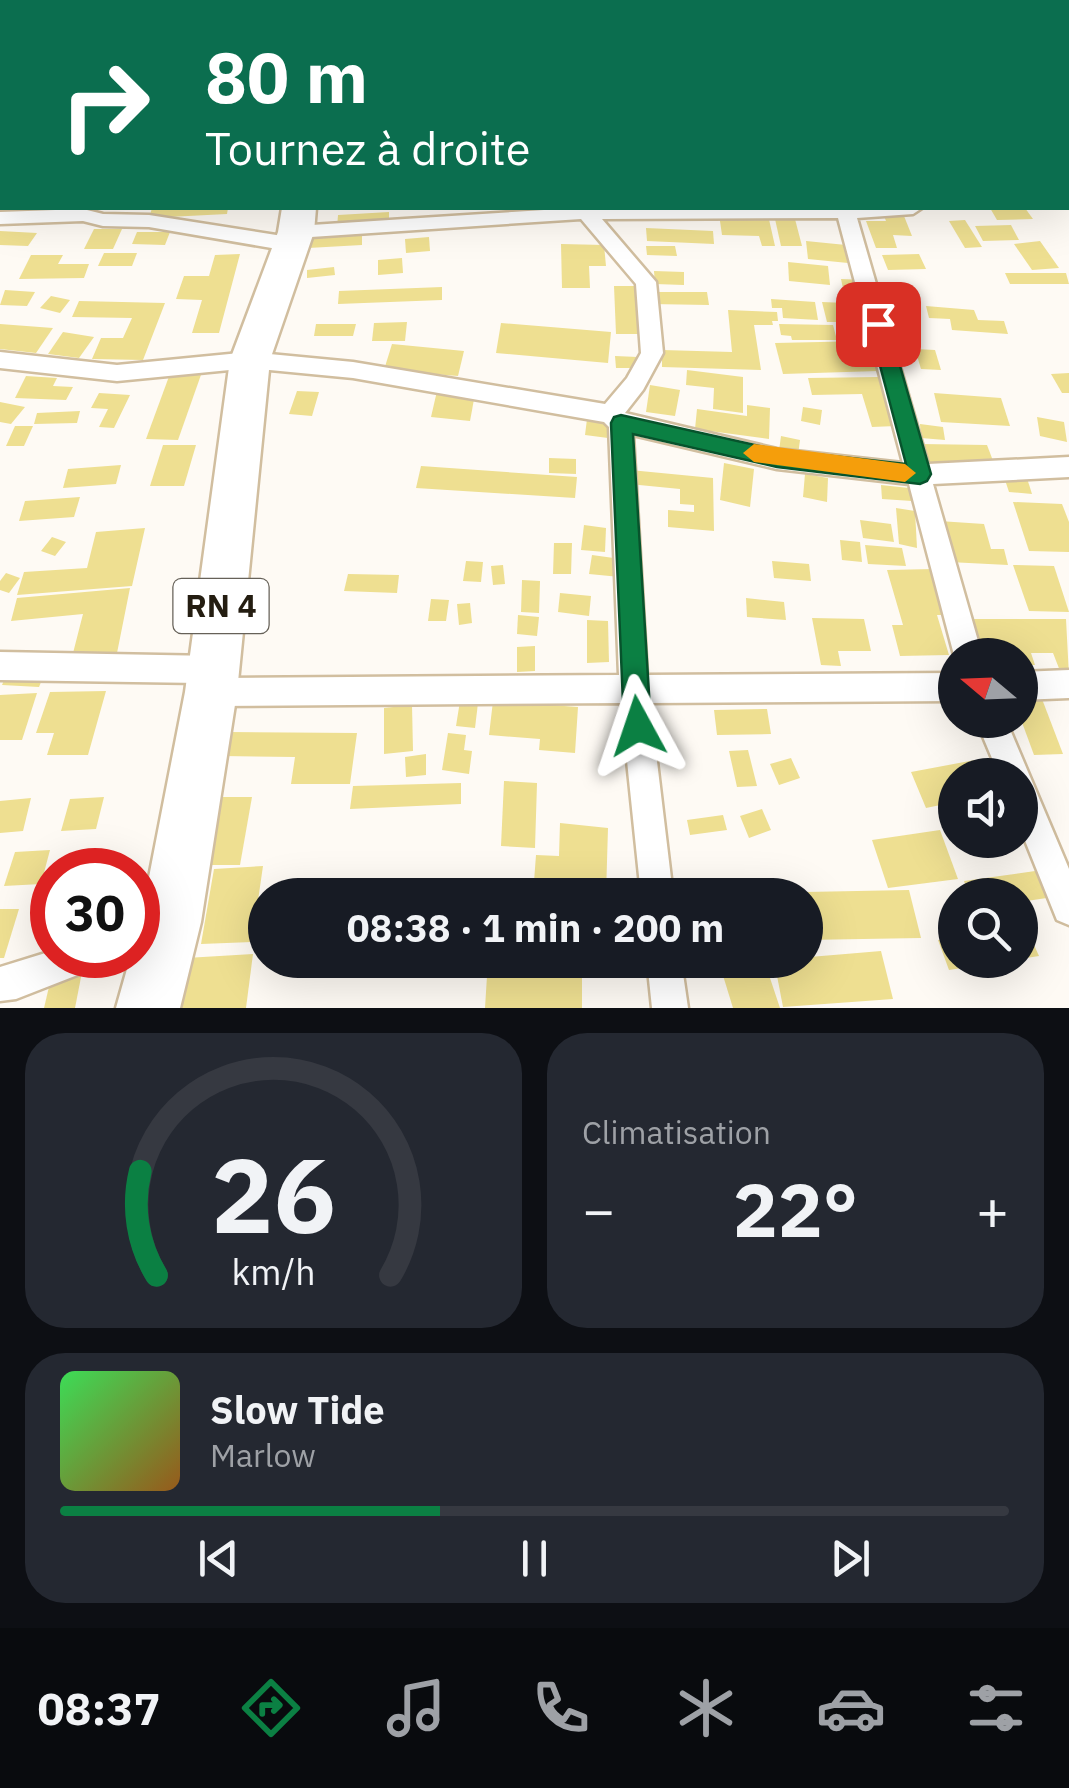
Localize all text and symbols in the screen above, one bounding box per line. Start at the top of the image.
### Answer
text: 80 m [205,31,368,122]
icon: right [40,40,170,170]
text: Tournez à droite [205,119,530,177]
pin [836,282,921,367]
icon: arrive [851,297,906,352]
road number: RN 4 [174,579,268,633]
north arrow [938,638,1038,738]
map controls [938,638,1038,978]
position arrow [586,674,690,778]
button: sound [938,758,1038,858]
speed limit sign: 30 [30,848,160,978]
button: search [938,878,1038,978]
text: 08:38 · 1 min · 200 m [347,903,724,952]
text: Climatisation [582,1111,771,1153]
text: 26 [211,1126,336,1262]
text: 22° [733,1160,858,1258]
text: − [582,1174,615,1245]
text: + [976,1174,1009,1245]
text: km/h [231,1248,316,1295]
text: Slow Tide [210,1385,385,1434]
text: Marlow [210,1434,316,1476]
icon: previous [191,1531,246,1586]
icon: pause [507,1531,562,1586]
icon: next [823,1531,878,1586]
icon: directions [236,1673,306,1743]
icon: music [381,1673,451,1743]
icon: phone [526,1673,596,1743]
icon: climate [671,1673,741,1743]
icon: car [816,1673,886,1743]
icon: filters [961,1673,1031,1743]
text: 08:37 [38,1679,160,1737]

